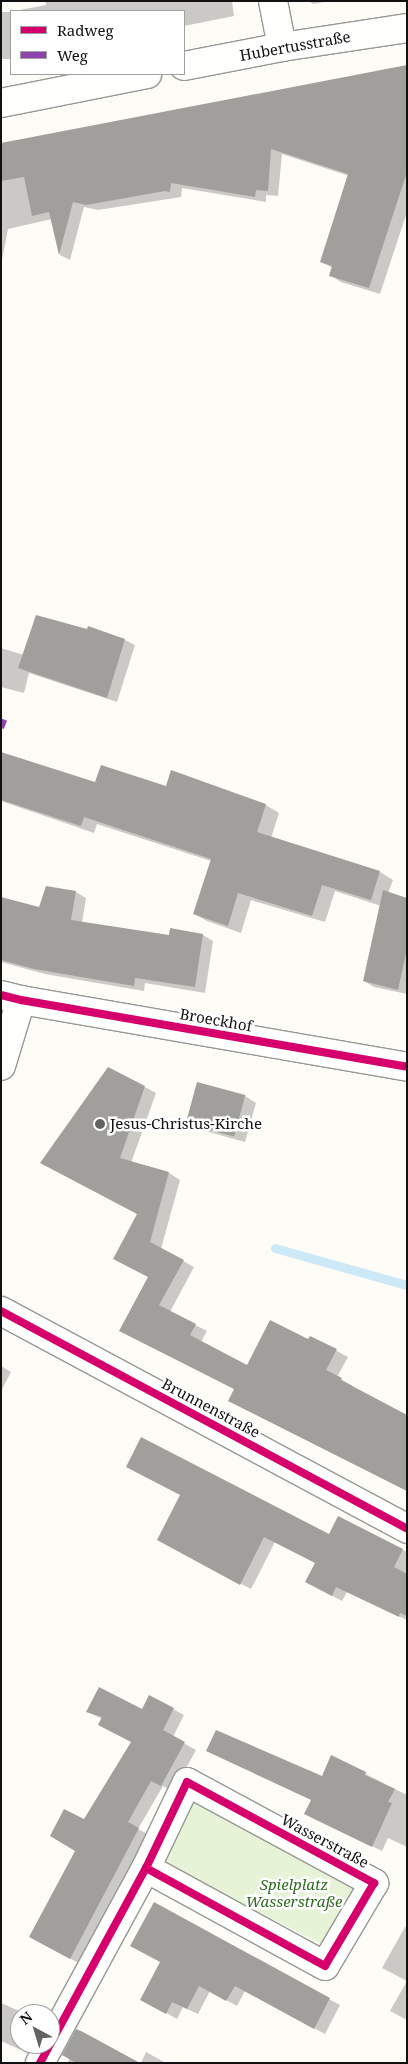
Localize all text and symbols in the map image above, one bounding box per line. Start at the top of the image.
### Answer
legend [10,10,185,75]
text: Radweg [57,20,114,40]
street label: Hubertusstraße [238,27,352,65]
text: Weg [57,45,88,65]
street label: Broeckhof [178,1005,254,1035]
place label: Jesus-Christus-Kirche [110,1115,262,1133]
marker: Jesus-Christus-Kirche [94,1118,106,1130]
street label: Brunnenstraße [159,1375,263,1441]
street label: Wasserstraße [278,1810,372,1872]
park label: Spielplatz Wasserstraße [246,1875,342,1910]
north arrow [10,2004,60,2054]
text: N [16,2007,36,2029]

